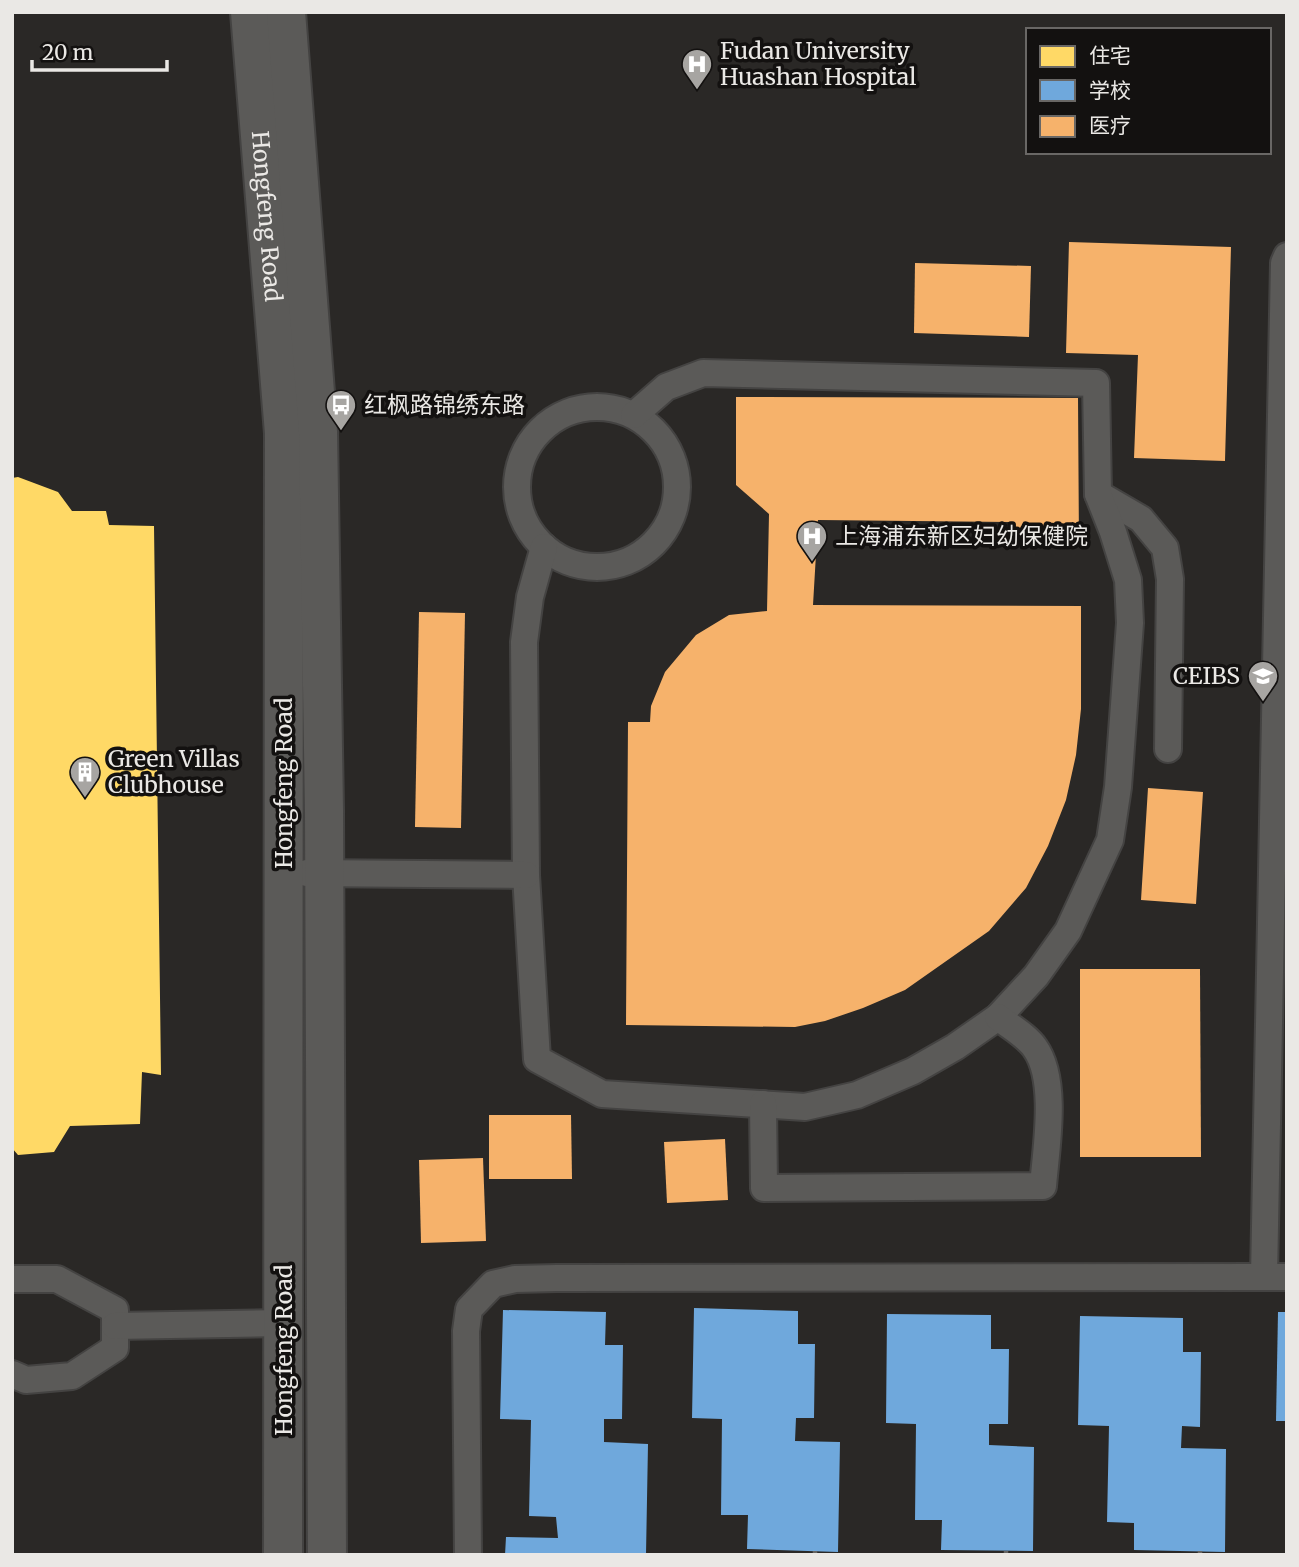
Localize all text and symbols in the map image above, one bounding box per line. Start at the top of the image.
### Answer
scale bar [32,28,166,72]
legend [1026,28,1271,154]
place label: Fudan University Huashan Hospital [720,36,916,91]
text: 20 m [42,39,94,66]
text: 住宅 [1089,42,1131,69]
hospital icon: Fudan University Huashan Hospital [680,47,714,91]
text: 学校 [1089,77,1131,104]
text: 医疗 [1089,112,1131,139]
street label: Hongfeng Road [246,130,288,303]
bus stop icon: 红枫路锦绣东路 [324,388,358,432]
place label: 红枫路锦绣东路 [364,390,525,419]
hospital icon: 上海浦东新区妇幼保健院 [795,519,829,563]
place label: 上海浦东新区妇幼保健院 [835,521,1088,550]
school or university icon: CEIBS [1246,659,1280,703]
place label: CEIBS [1173,661,1240,690]
street label: Hongfeng Road [269,697,298,869]
place label: Green Villas Clubhouse [108,744,240,799]
building icon: Green Villas Clubhouse [68,755,102,799]
street label: Hongfeng Road [269,1264,298,1436]

